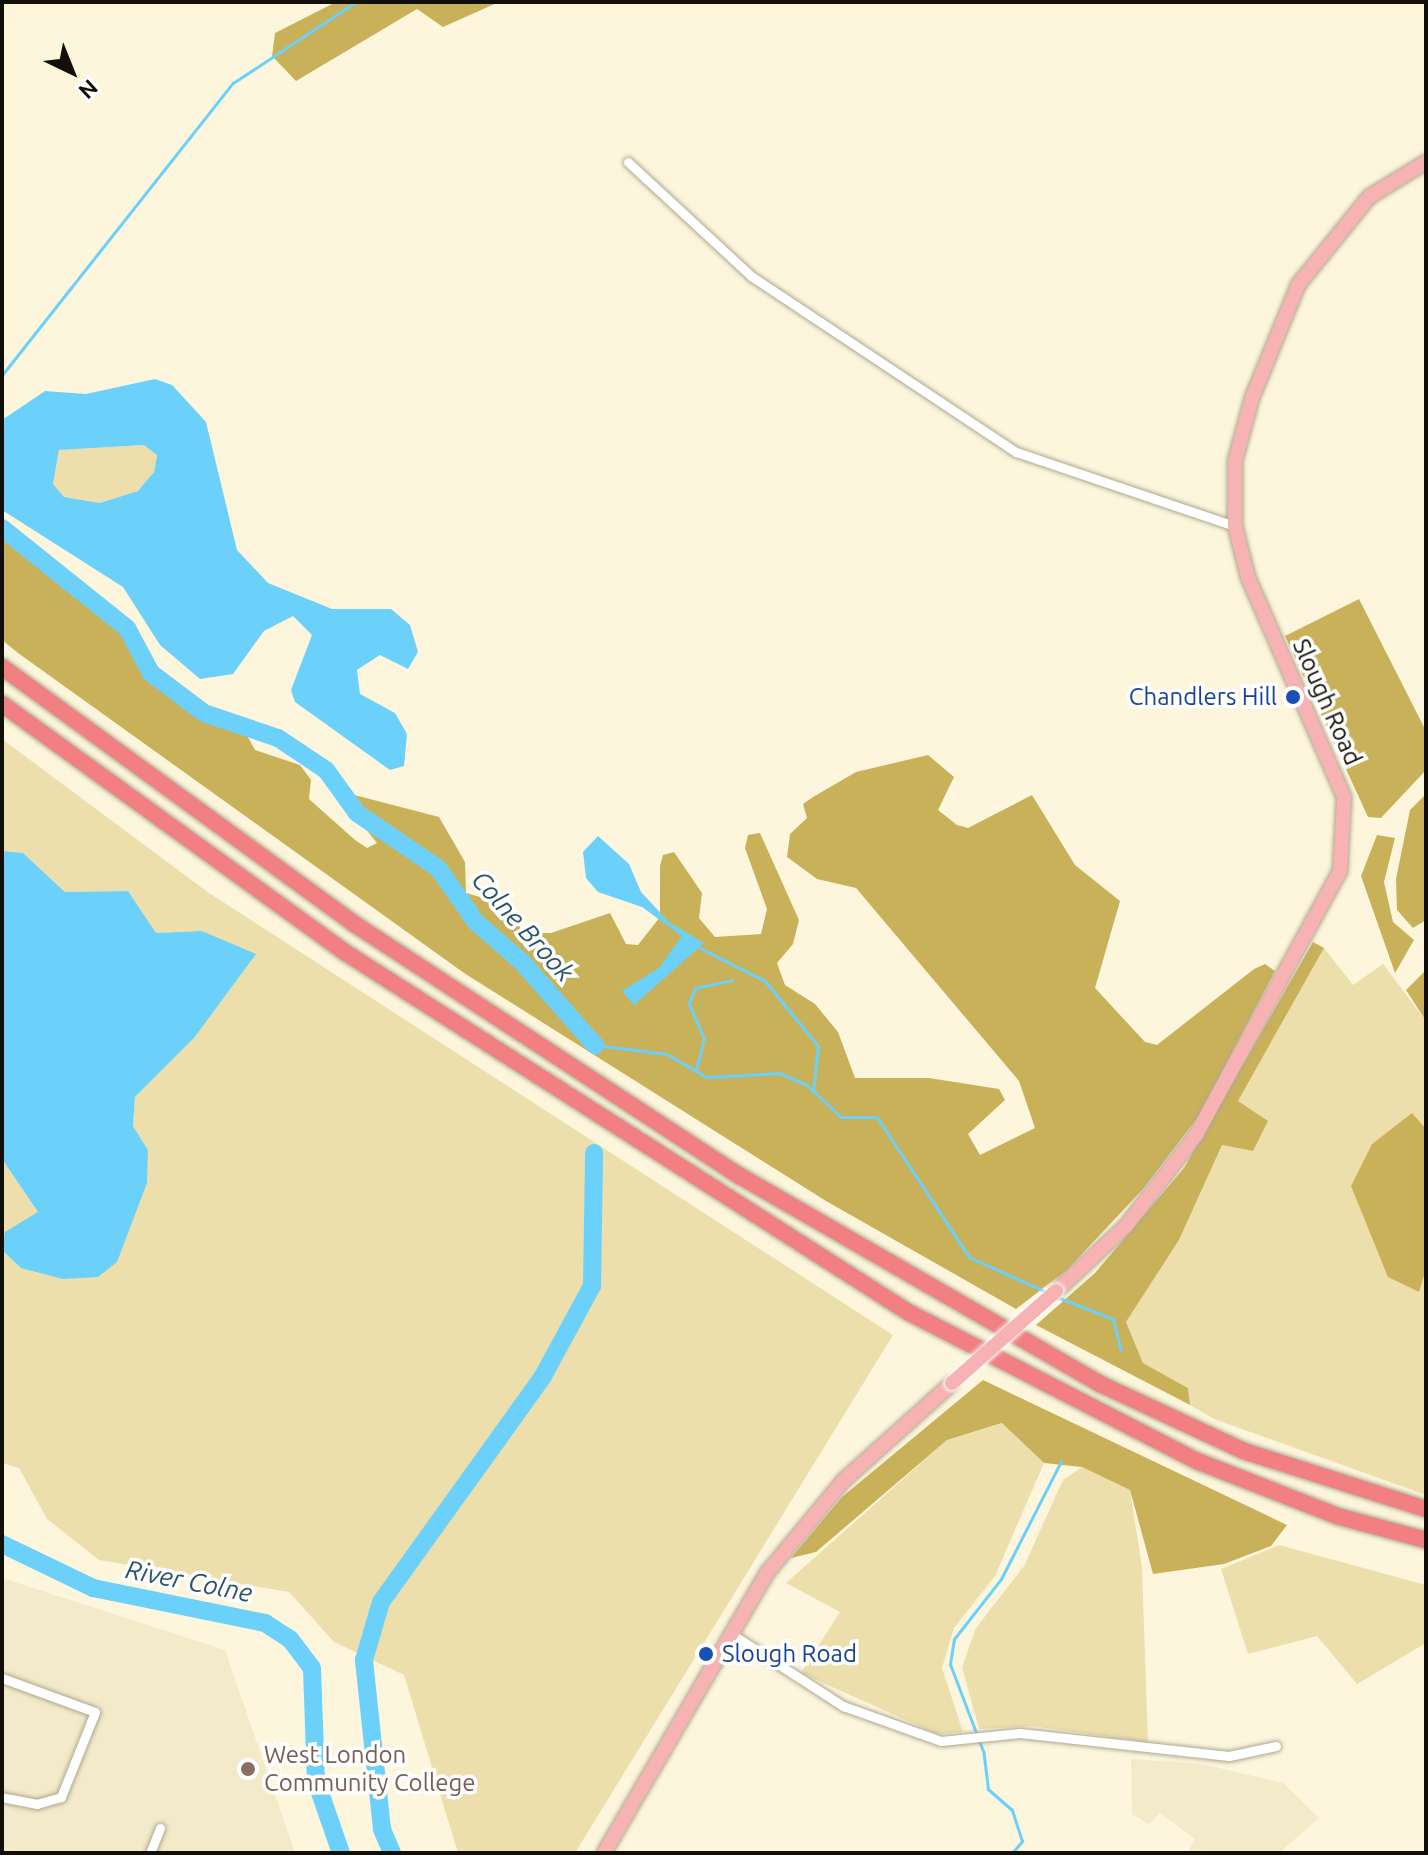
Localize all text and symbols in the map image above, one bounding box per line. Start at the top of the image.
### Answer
north arrow [32,32,112,112]
text: N [74,75,103,105]
street label: Slough Road [1286,635,1368,769]
place label: Chandlers Hill [1129,683,1277,711]
marker: Chandlers Hill [1284,688,1302,706]
water label: Colne Brook [465,864,581,988]
water label: River Colne [123,1553,255,1609]
place label: Slough Road [722,1640,857,1668]
marker: Slough Road [697,1645,715,1663]
place label: West London Community College [264,1741,476,1797]
marker: West London Community College [239,1760,257,1778]

